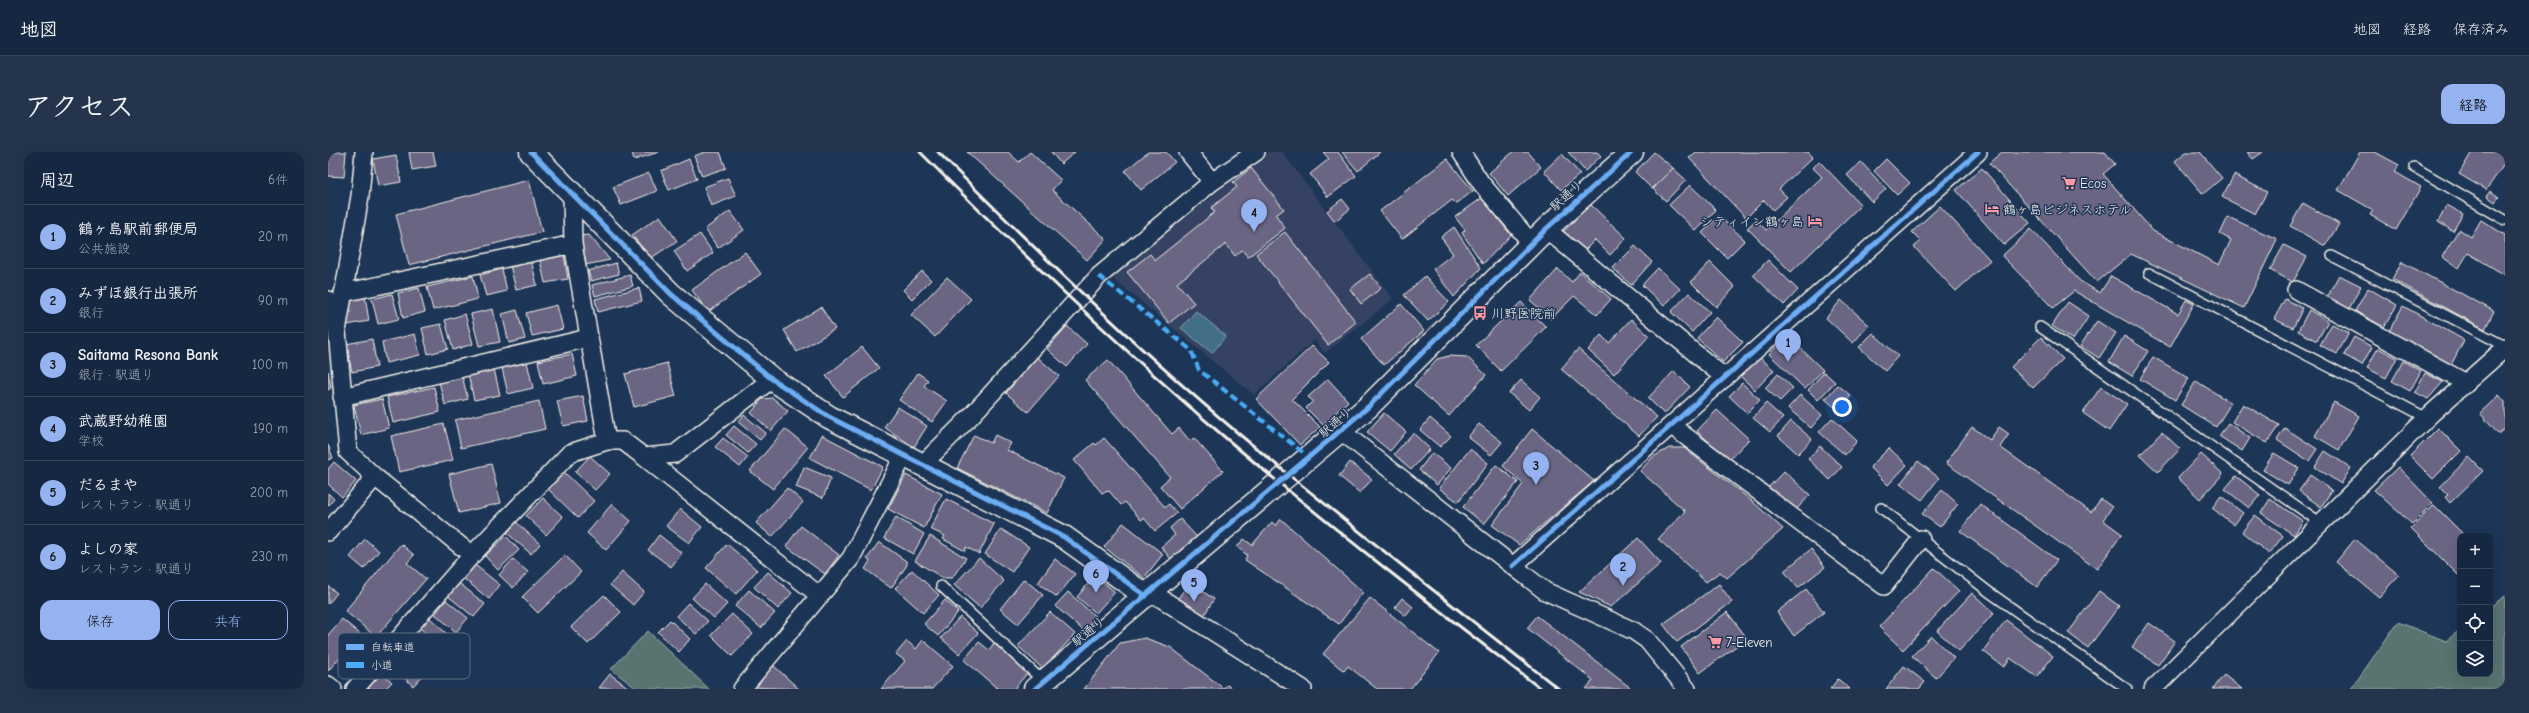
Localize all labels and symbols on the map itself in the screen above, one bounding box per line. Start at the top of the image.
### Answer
supermarket icon: Ecos [2061,175,2077,191]
place label: Ecos [2080,176,2106,191]
street label: 駅通り [1547,177,1586,214]
pin: 4 [1241,199,1267,232]
hotel icon: 鶴ヶ島ビジネスホテル [1984,201,2000,217]
place label: 鶴ヶ島ビジネスホテル [2003,202,2132,217]
hotel icon: シティイン鶴ヶ島 [1807,213,1823,229]
place label: シティイン鶴ヶ島 [1700,214,1804,229]
bus stop icon: 川野医院前 [1472,305,1488,321]
place label: 川野医院前 [1491,306,1556,321]
pin: 1 [1775,329,1801,362]
your location [1832,397,1852,417]
street label: 駅通り [1316,404,1355,441]
pin: 3 [1523,452,1549,485]
pin: 2 [1610,553,1636,586]
pin: 6 [1083,560,1109,593]
pin: 5 [1181,569,1207,602]
street label: 駅通り [1069,613,1108,650]
legend [338,633,470,679]
supermarket icon: 7-Eleven [1707,634,1723,650]
place label: 7-Eleven [1726,635,1772,650]
text: 自転車道 [371,641,415,654]
text: 小道 [371,659,393,672]

